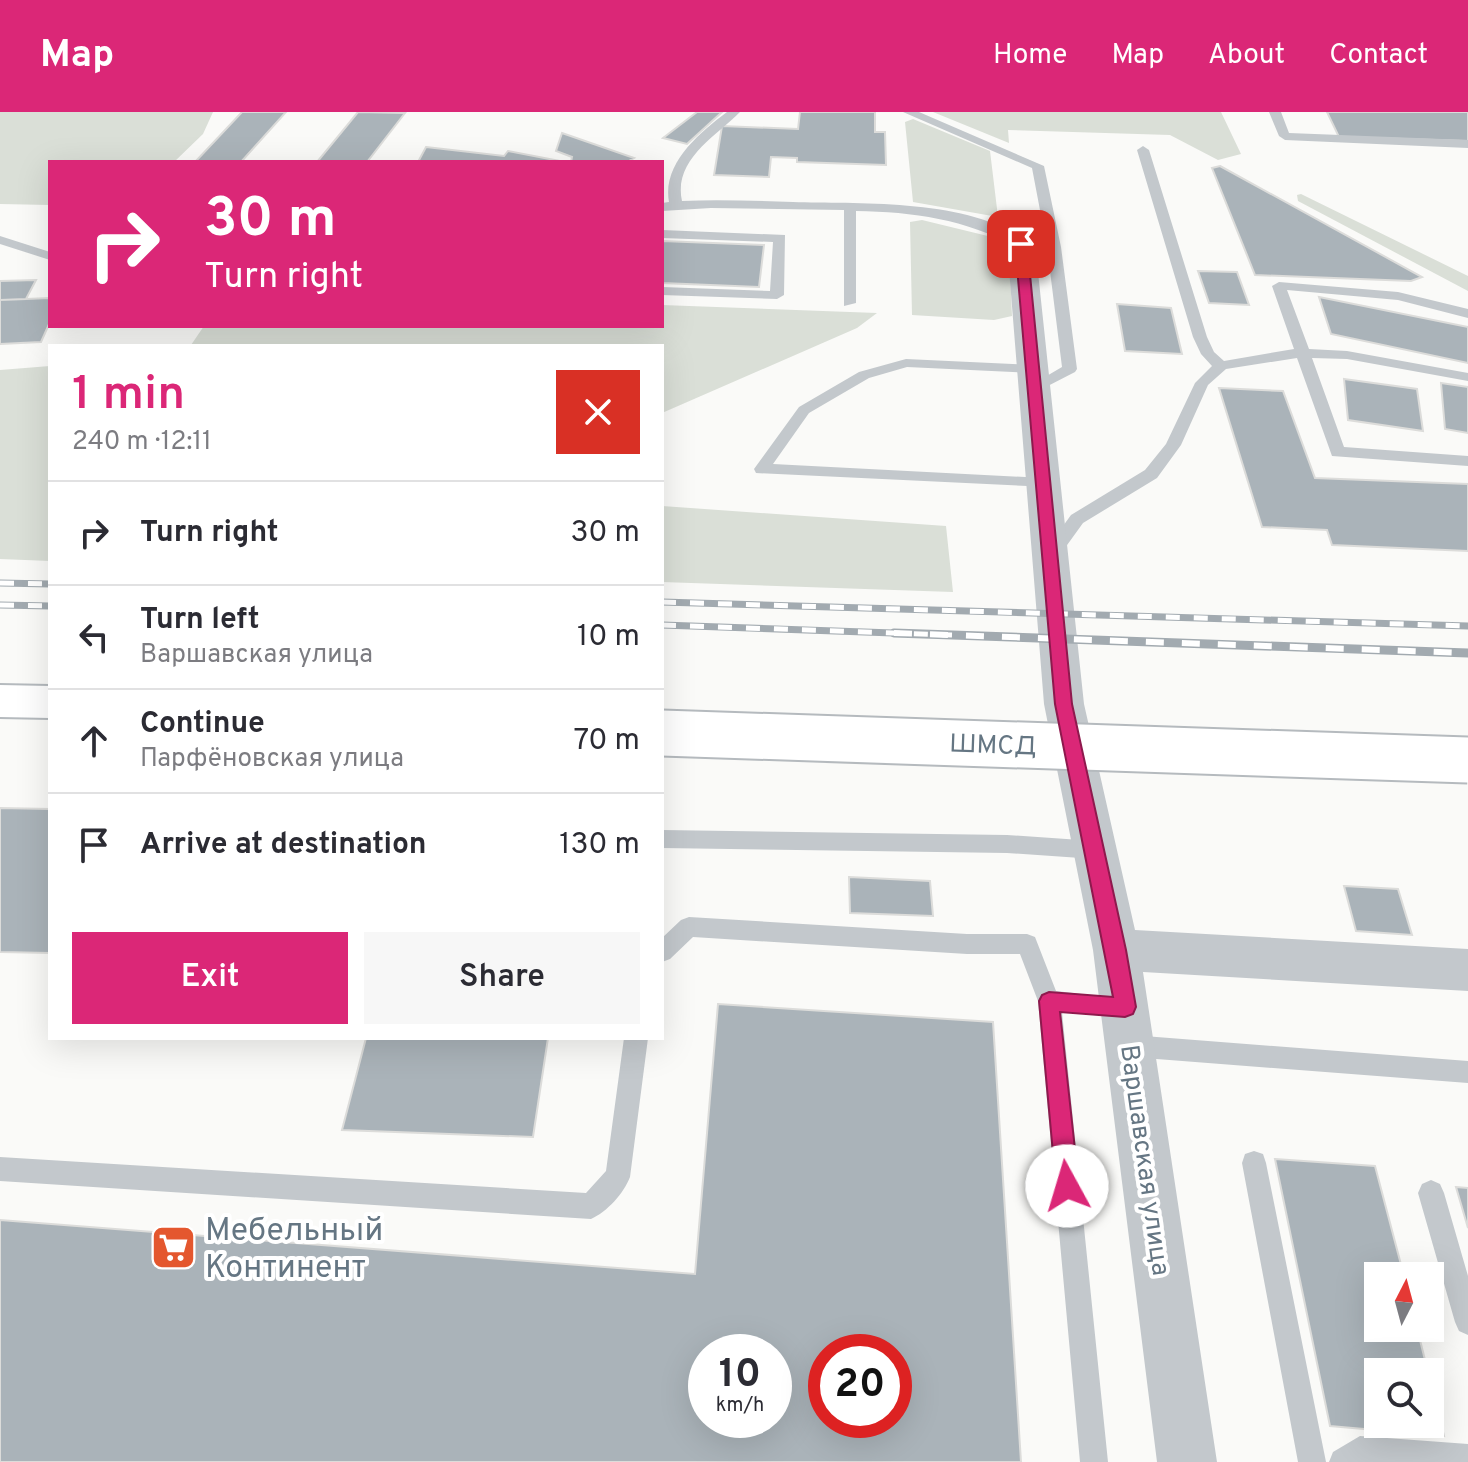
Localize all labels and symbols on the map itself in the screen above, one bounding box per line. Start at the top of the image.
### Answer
pin [987,210,1055,278]
street label: ШМСД [949,728,1037,765]
street label: Варшавская улица [1111,1043,1176,1278]
position arrow [1025,1144,1109,1228]
place label: Мебельный Континент [205,1212,383,1289]
supermarket icon: Мебельный Континент [150,1223,198,1271]
north arrow [1364,1262,1444,1342]
speed limit sign: 20 [808,1334,912,1438]

